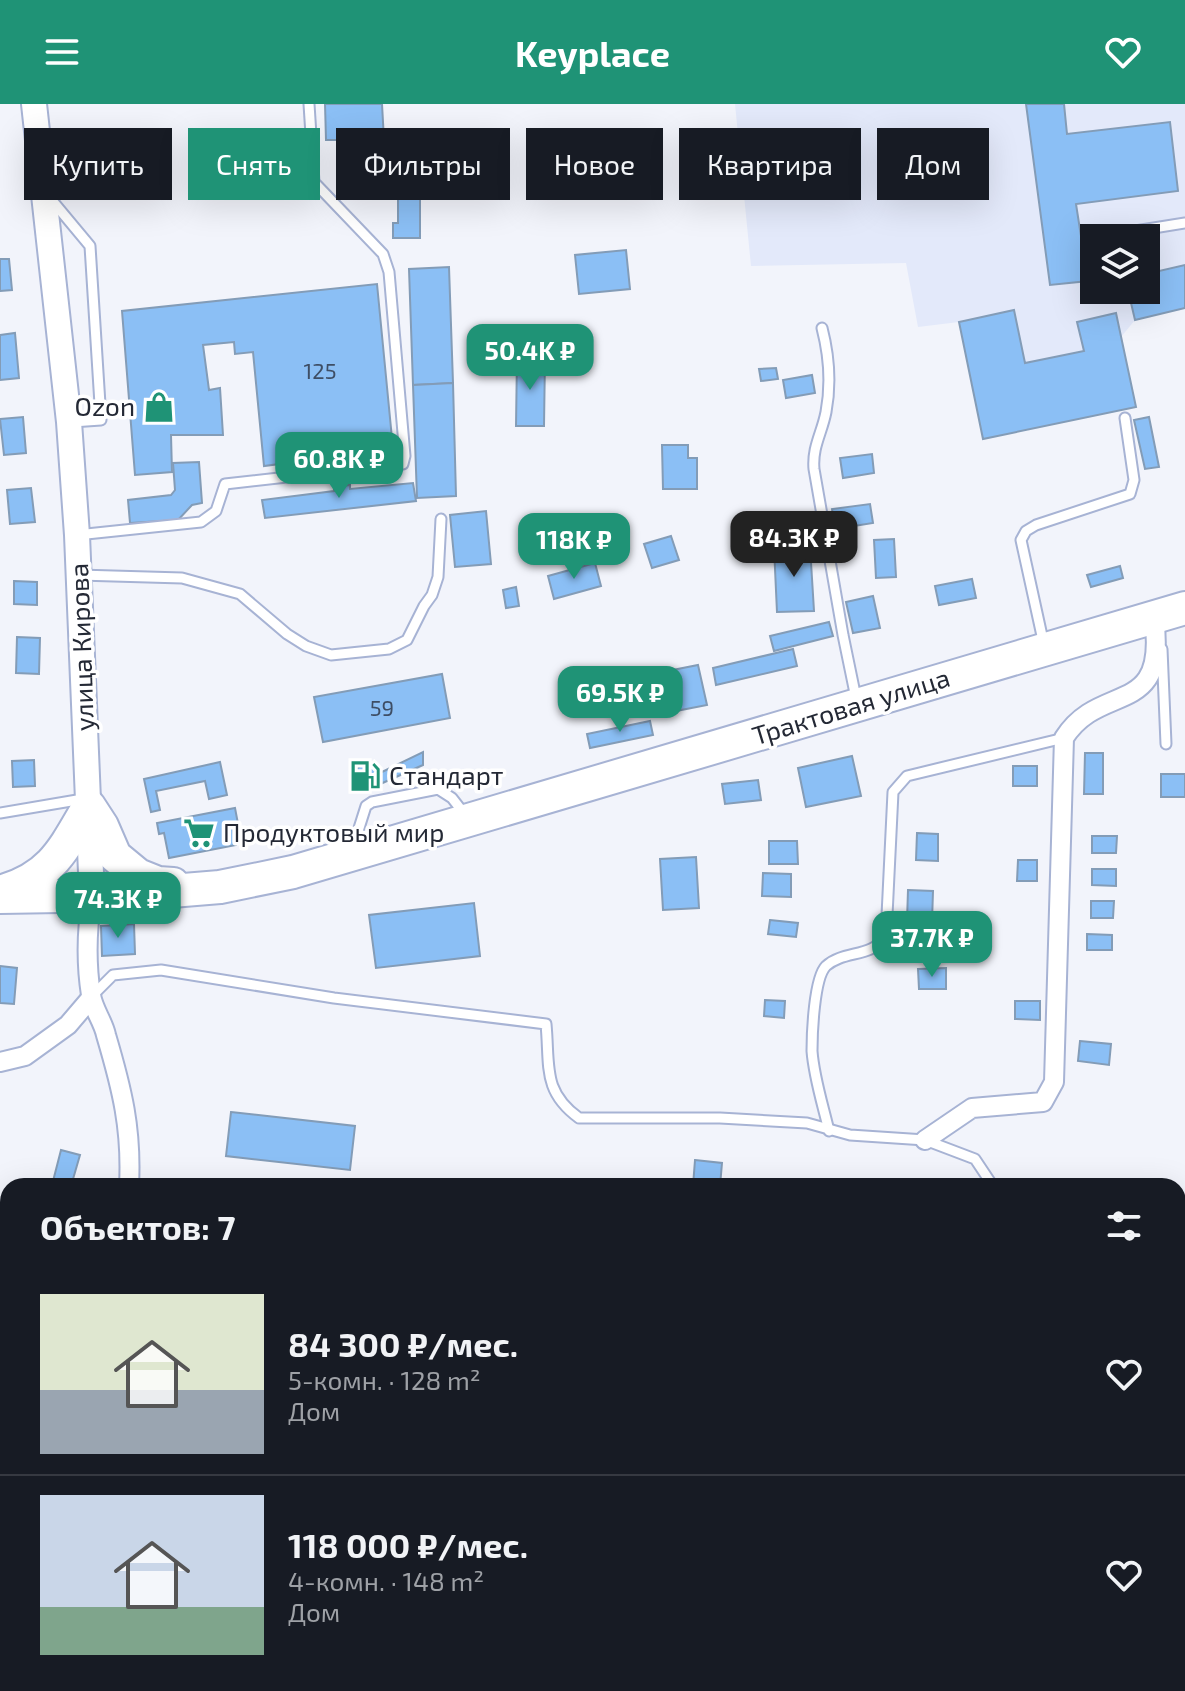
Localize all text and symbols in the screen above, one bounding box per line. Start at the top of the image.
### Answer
icon: menu [40,30,84,74]
icon: heart [1101,30,1145,74]
text: Keyplace [515,31,670,74]
chip: Купить [24,128,172,200]
chip: Снять [188,128,320,200]
chip: Фильтры [336,128,510,200]
chip: Новое [526,128,663,200]
chip: Квартира [679,128,861,200]
chip: Дом [877,128,989,200]
map controls [1080,224,1160,304]
button: layers [1080,224,1160,304]
pin: 50.4K ₽ [456,324,604,392]
text: 50.4K ₽ [485,334,575,365]
house number: 125 [304,357,336,383]
place label: Ozon [75,390,135,421]
shop icon: Ozon [142,390,176,424]
pin: 60.8K ₽ [265,432,413,500]
text: 60.8K ₽ [293,442,385,473]
pin: 84.3K ₽ [720,511,868,579]
pin: 118K ₽ [509,513,639,581]
text: 84.3K ₽ [748,521,840,552]
text: 118K ₽ [536,523,612,554]
street label: улица Кирова [62,563,100,732]
street label: Трактовая улица [748,661,953,751]
pin: 69.5K ₽ [546,666,694,734]
text: 69.5K ₽ [576,676,664,707]
house number: 59 [370,694,394,720]
fuel station icon: Стандарт [348,759,382,793]
place label: Стандарт [389,759,504,790]
supermarket icon: Продуктовый мир [182,816,216,850]
place label: Продуктовый мир [223,816,444,848]
pin: 74.3K ₽ [44,872,192,940]
text: 74.3K ₽ [74,882,162,913]
pin: 37.7K ₽ [858,911,1006,979]
text: 37.7K ₽ [890,921,974,952]
icon: filters [1102,1204,1146,1248]
text: Объектов: 7 [40,1206,235,1247]
text: 84 300 ₽/мес. [288,1323,518,1364]
icon: home [104,1326,200,1422]
icon: heart [1102,1352,1146,1396]
text: 5-комн. · 128 m² [288,1364,481,1395]
text: Дом [288,1395,340,1426]
text: 118 000 ₽/мес. [288,1524,528,1565]
icon: home [104,1527,200,1623]
icon: heart [1102,1553,1146,1597]
text: 4-комн. · 148 m² [288,1565,484,1596]
text: Дом [288,1596,340,1627]

